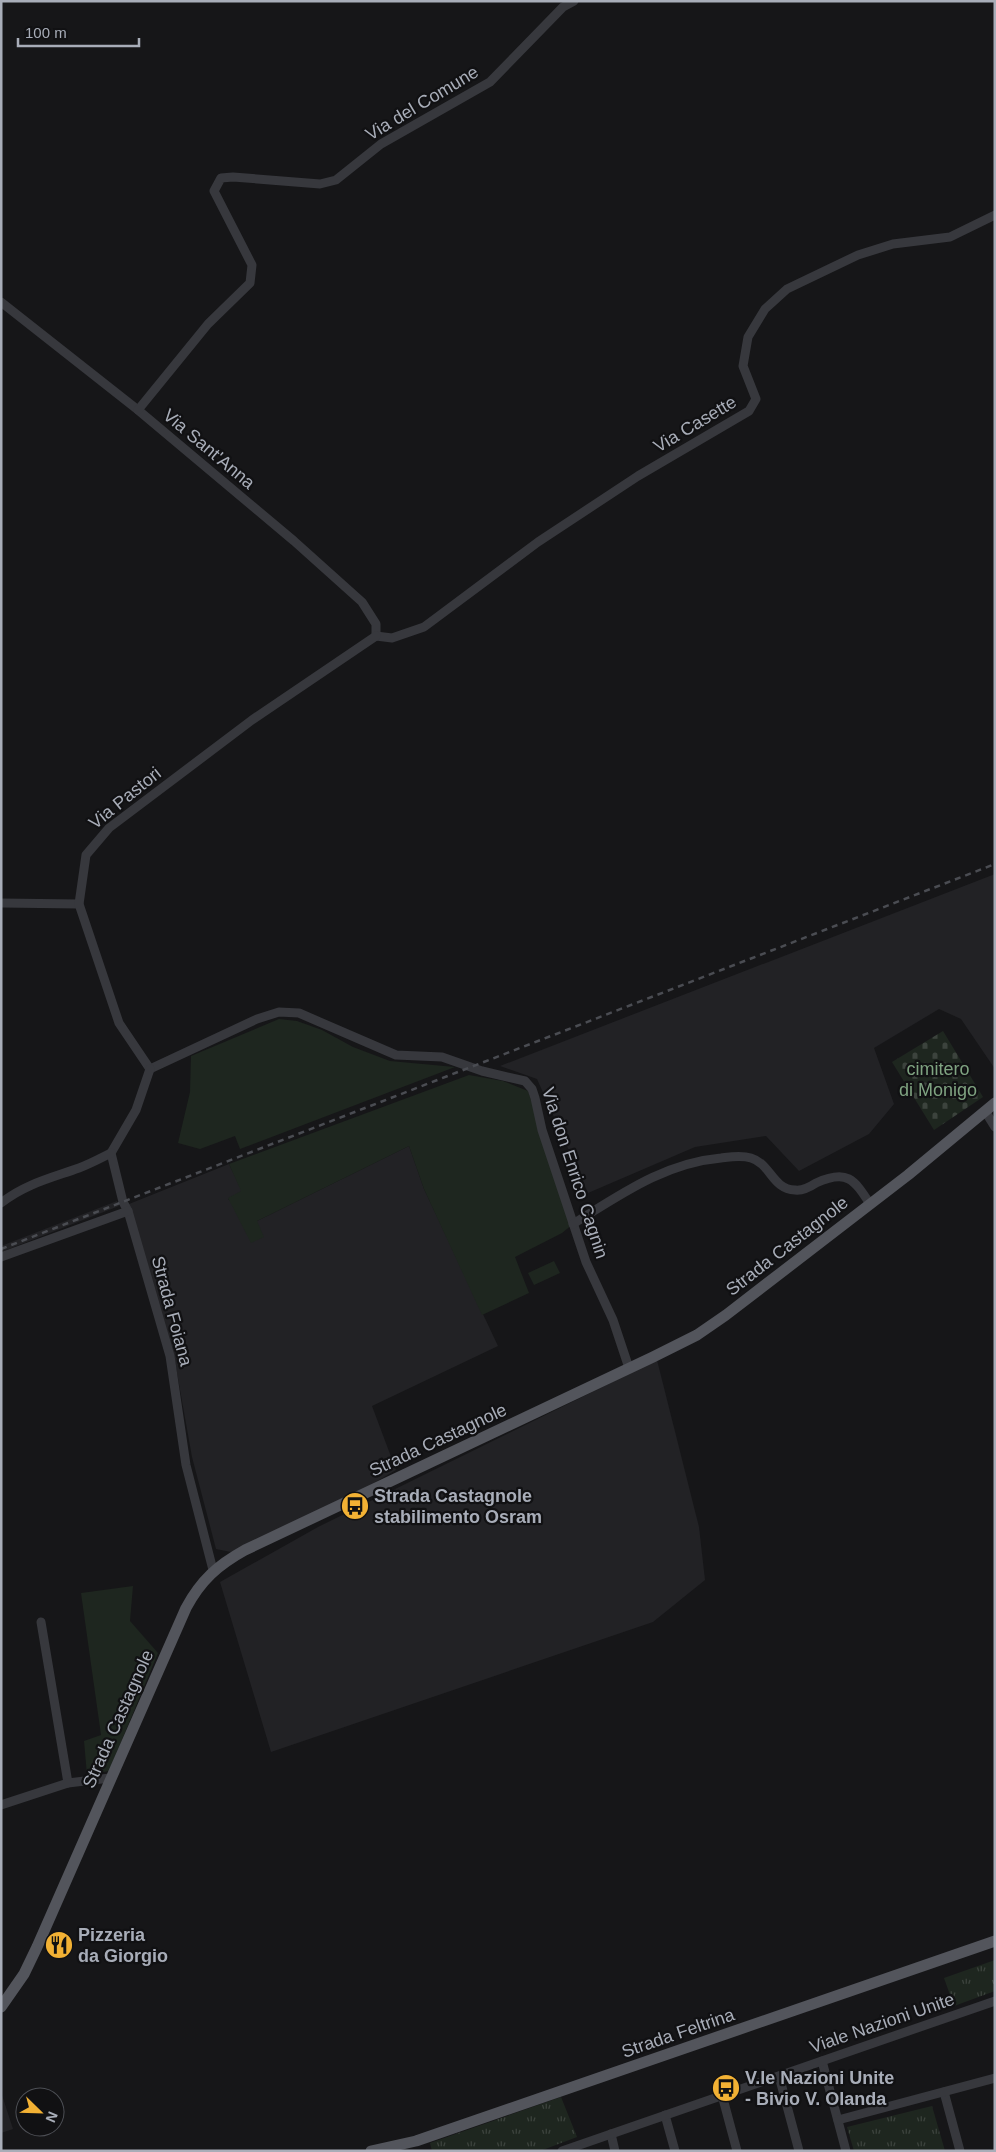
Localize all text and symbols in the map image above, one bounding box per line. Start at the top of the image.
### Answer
scale bar [18,15,139,47]
text: 100 m [25,24,67,41]
street label: Via del Comune [362,62,482,144]
street label: Via Casette [650,392,740,456]
street label: Via Sant'Anna [159,405,260,494]
street label: Via Pastori [85,763,165,833]
park label: cimitero di Monigo [899,1059,977,1100]
street label: Via don Enrico Cagnin [538,1085,612,1261]
street label: Strada Castagnole [722,1192,852,1300]
street label: Strada Foiana [148,1254,197,1369]
street label: Strada Castagnole [366,1399,510,1481]
place label: Strada Castagnole stabilimento Osram [374,1486,542,1527]
bus stop icon: Strada Castagnole stabilimento Osram [340,1491,370,1521]
street label: Strada Castagnole [79,1647,157,1791]
place label: Pizzeria da Giorgio [78,1925,168,1966]
restaurant icon: Pizzeria da Giorgio [44,1930,74,1960]
street label: Viale Nazioni Unite [807,1989,957,2057]
street label: Strada Feltrina [619,2004,738,2062]
place label: V.le Nazioni Unite - Bivio V. Olanda [745,2068,894,2109]
bus stop icon: V.le Nazioni Unite - Bivio V. Olanda [711,2073,741,2103]
north arrow [15,2087,65,2137]
text: N [43,2109,61,2125]

